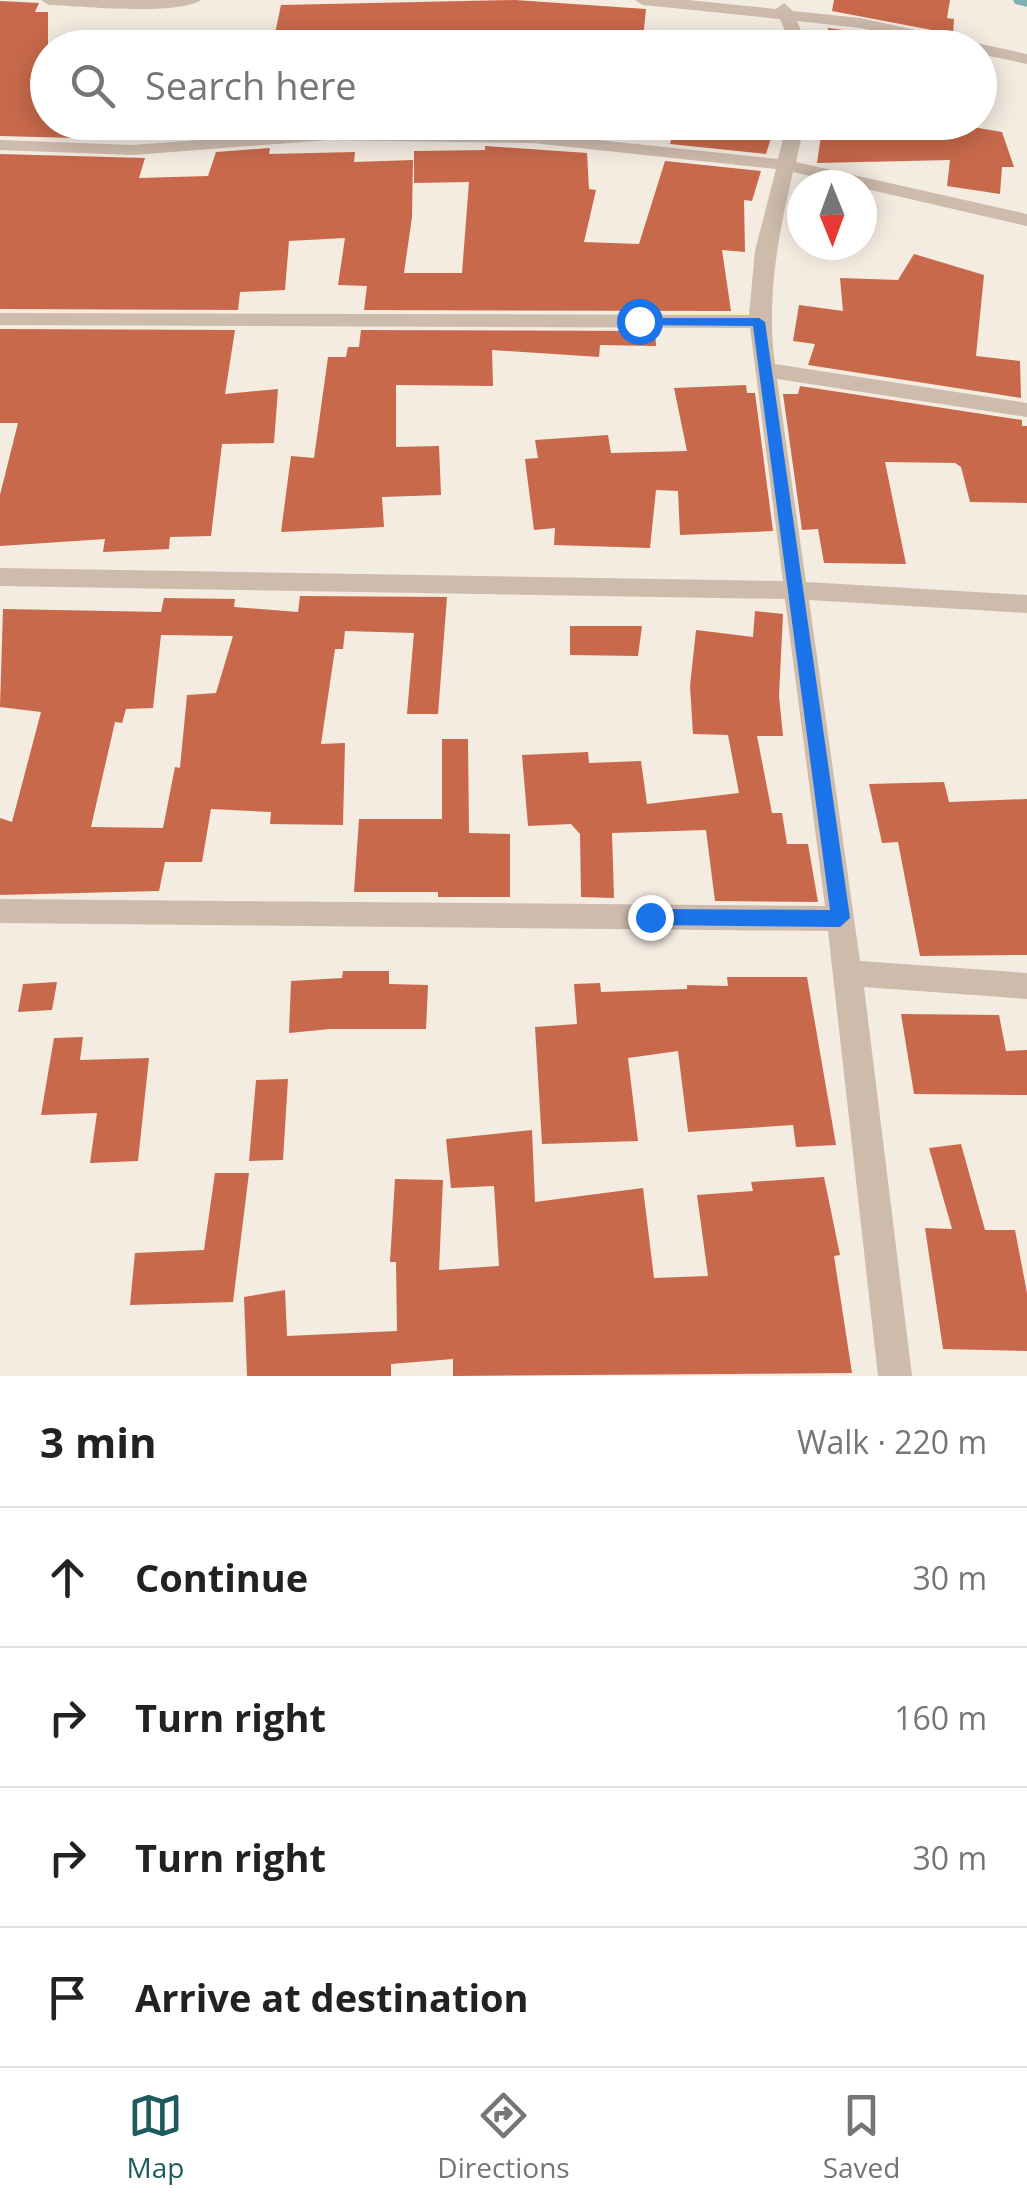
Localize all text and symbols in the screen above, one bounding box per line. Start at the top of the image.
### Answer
search box [30,30,997,140]
icon: search [65,58,120,113]
text: Search here [145,59,357,111]
north arrow [787,170,877,260]
route start [617,299,663,345]
route end [628,895,674,941]
text: 3 min [40,1413,157,1470]
text: Walk · 220 m [797,1420,987,1463]
icon: ahead [40,1550,95,1605]
text: Continue [135,1551,308,1603]
text: 30 m [912,1556,987,1599]
icon: right [40,1690,95,1745]
text: Turn right [135,1691,326,1743]
text: 160 m [894,1696,987,1739]
icon: right [40,1830,95,1885]
text: Turn right [135,1831,326,1883]
text: 30 m [912,1836,987,1879]
icon: arrive [40,1970,95,2025]
text: Arrive at destination [135,1971,529,2023]
tab: Map [126,2088,184,2186]
tab: Directions [437,2088,570,2186]
tab: Saved [823,2088,900,2186]

